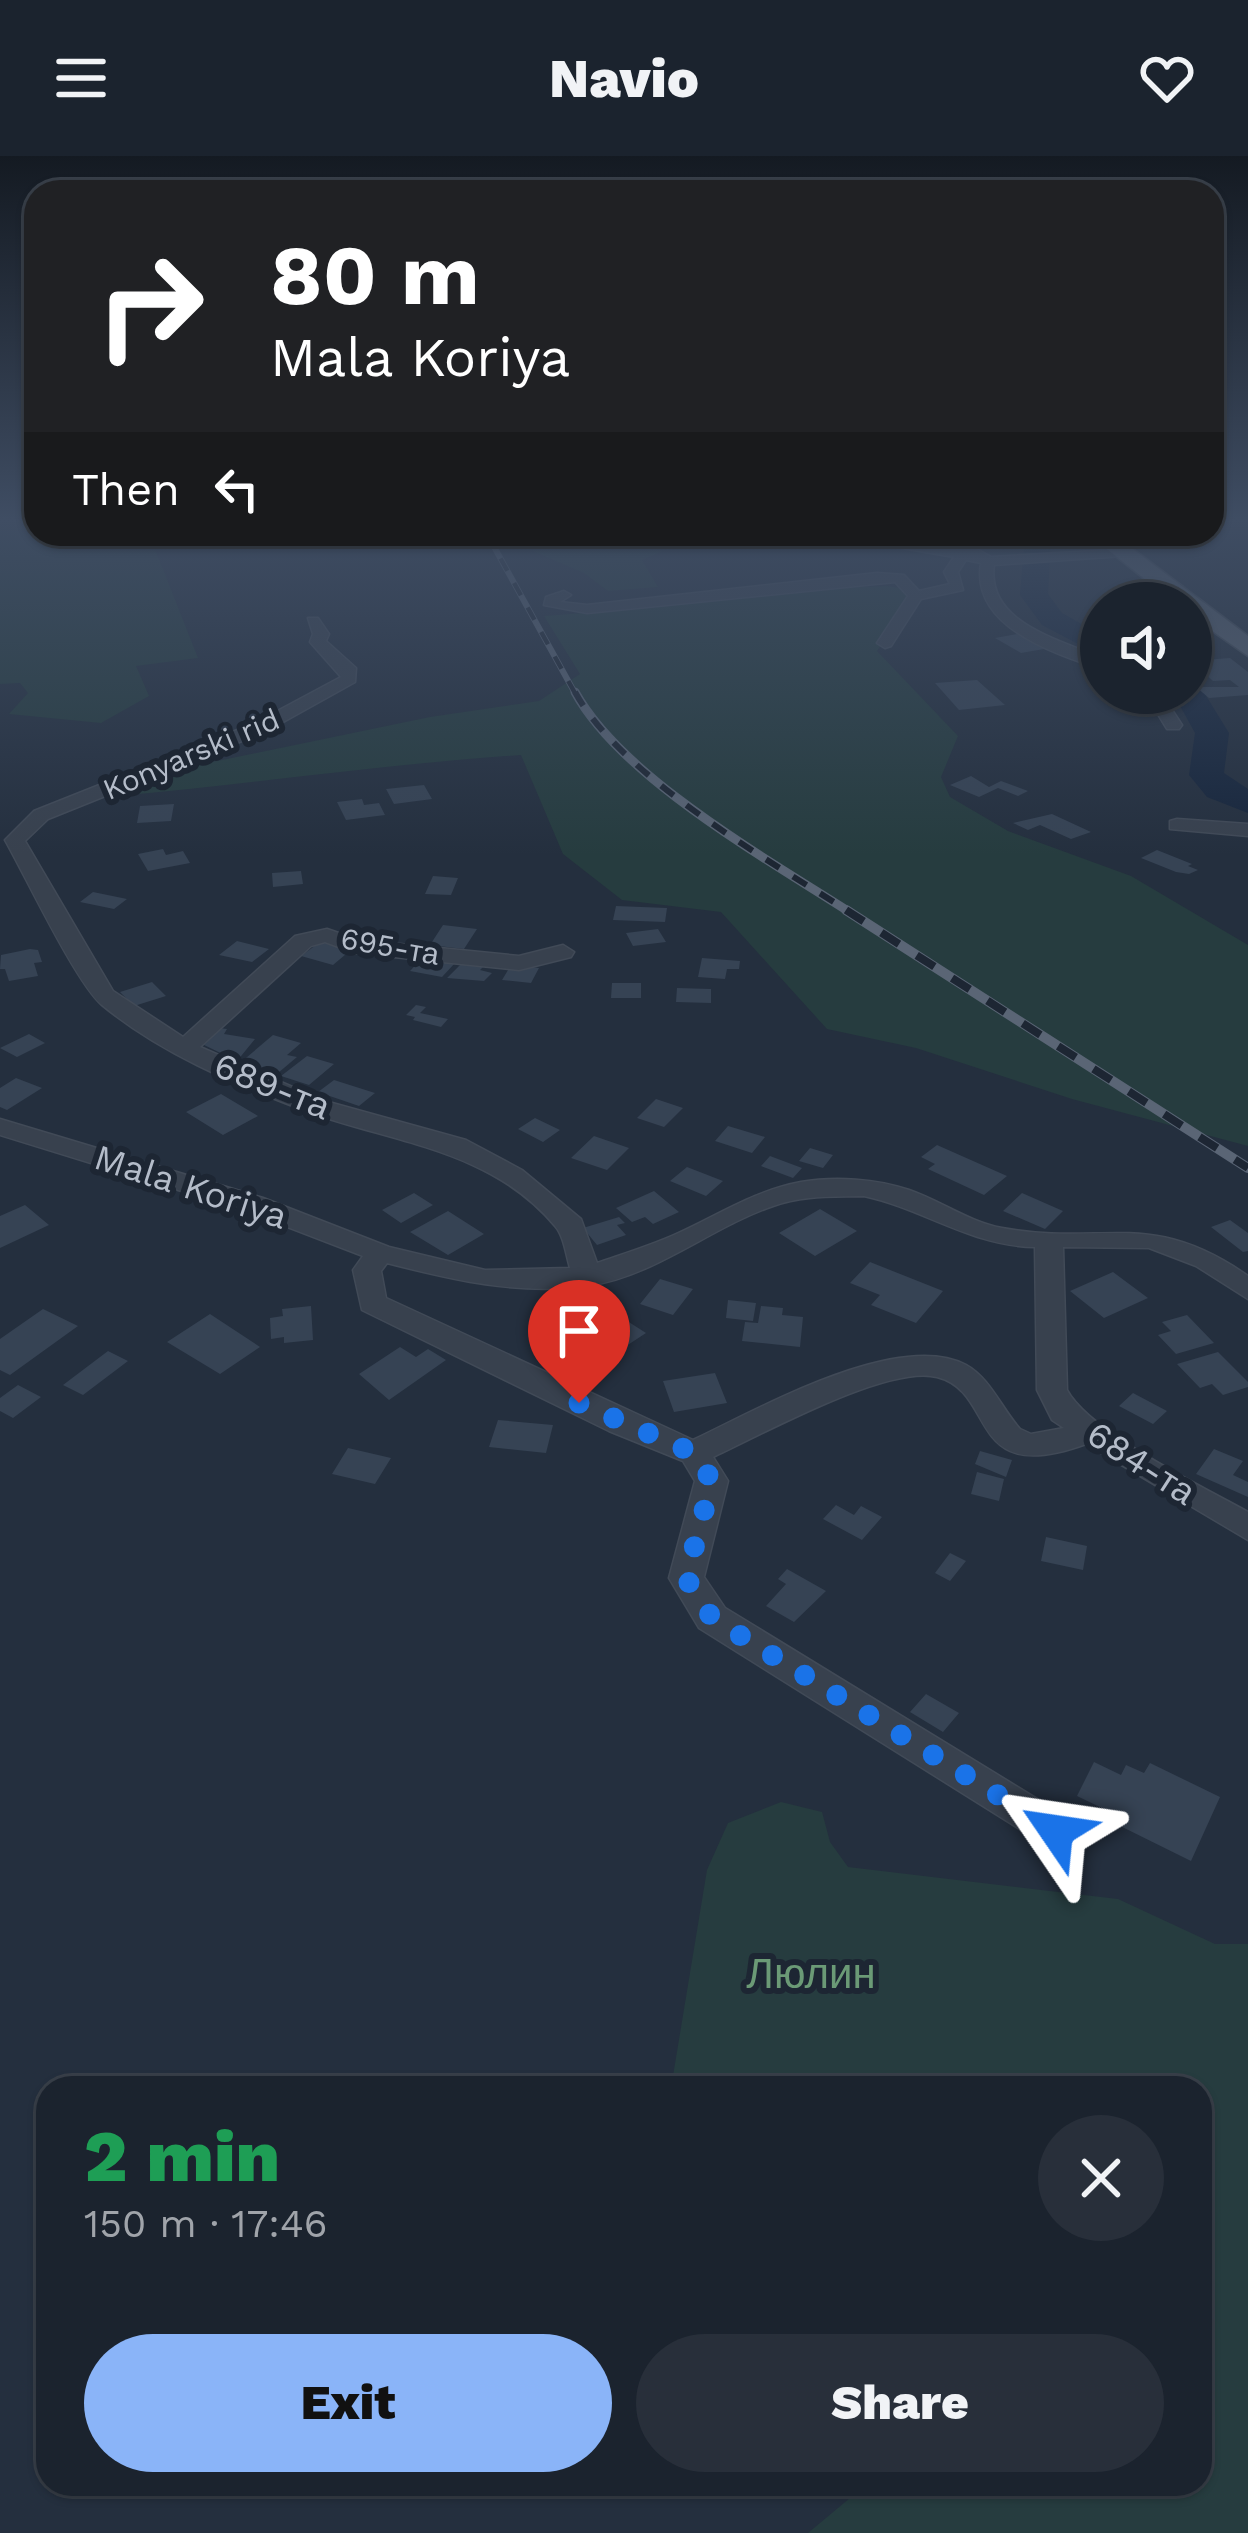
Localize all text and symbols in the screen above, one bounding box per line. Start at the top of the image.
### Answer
icon: menu [48,45,114,111]
icon: heart [1134,45,1200,111]
text: Navio [549,47,699,110]
text: 80 m [270,226,480,324]
icon: right [72,228,228,384]
text: Mala Koriya [270,326,570,389]
icon: left [204,456,270,522]
text: Then [72,463,180,516]
map controls [1080,582,1212,714]
button: sound [1080,582,1212,714]
street label: Konyarski rid [97,701,285,807]
street label: 695-та [338,920,442,972]
street label: 689-та [208,1044,337,1128]
street label: Mala Koriya [89,1136,293,1238]
pin [528,1280,630,1403]
icon: arrive [546,1298,612,1364]
street label: 684-та [1079,1413,1204,1514]
position arrow [993,1768,1119,1894]
park label: Люлин [746,1949,876,1998]
text: 2 min [84,2114,280,2198]
button: close [1038,2115,1164,2241]
text: 150 m · 17:46 [84,2201,327,2246]
button: Exit [84,2334,612,2472]
button: Share [636,2334,1164,2472]

